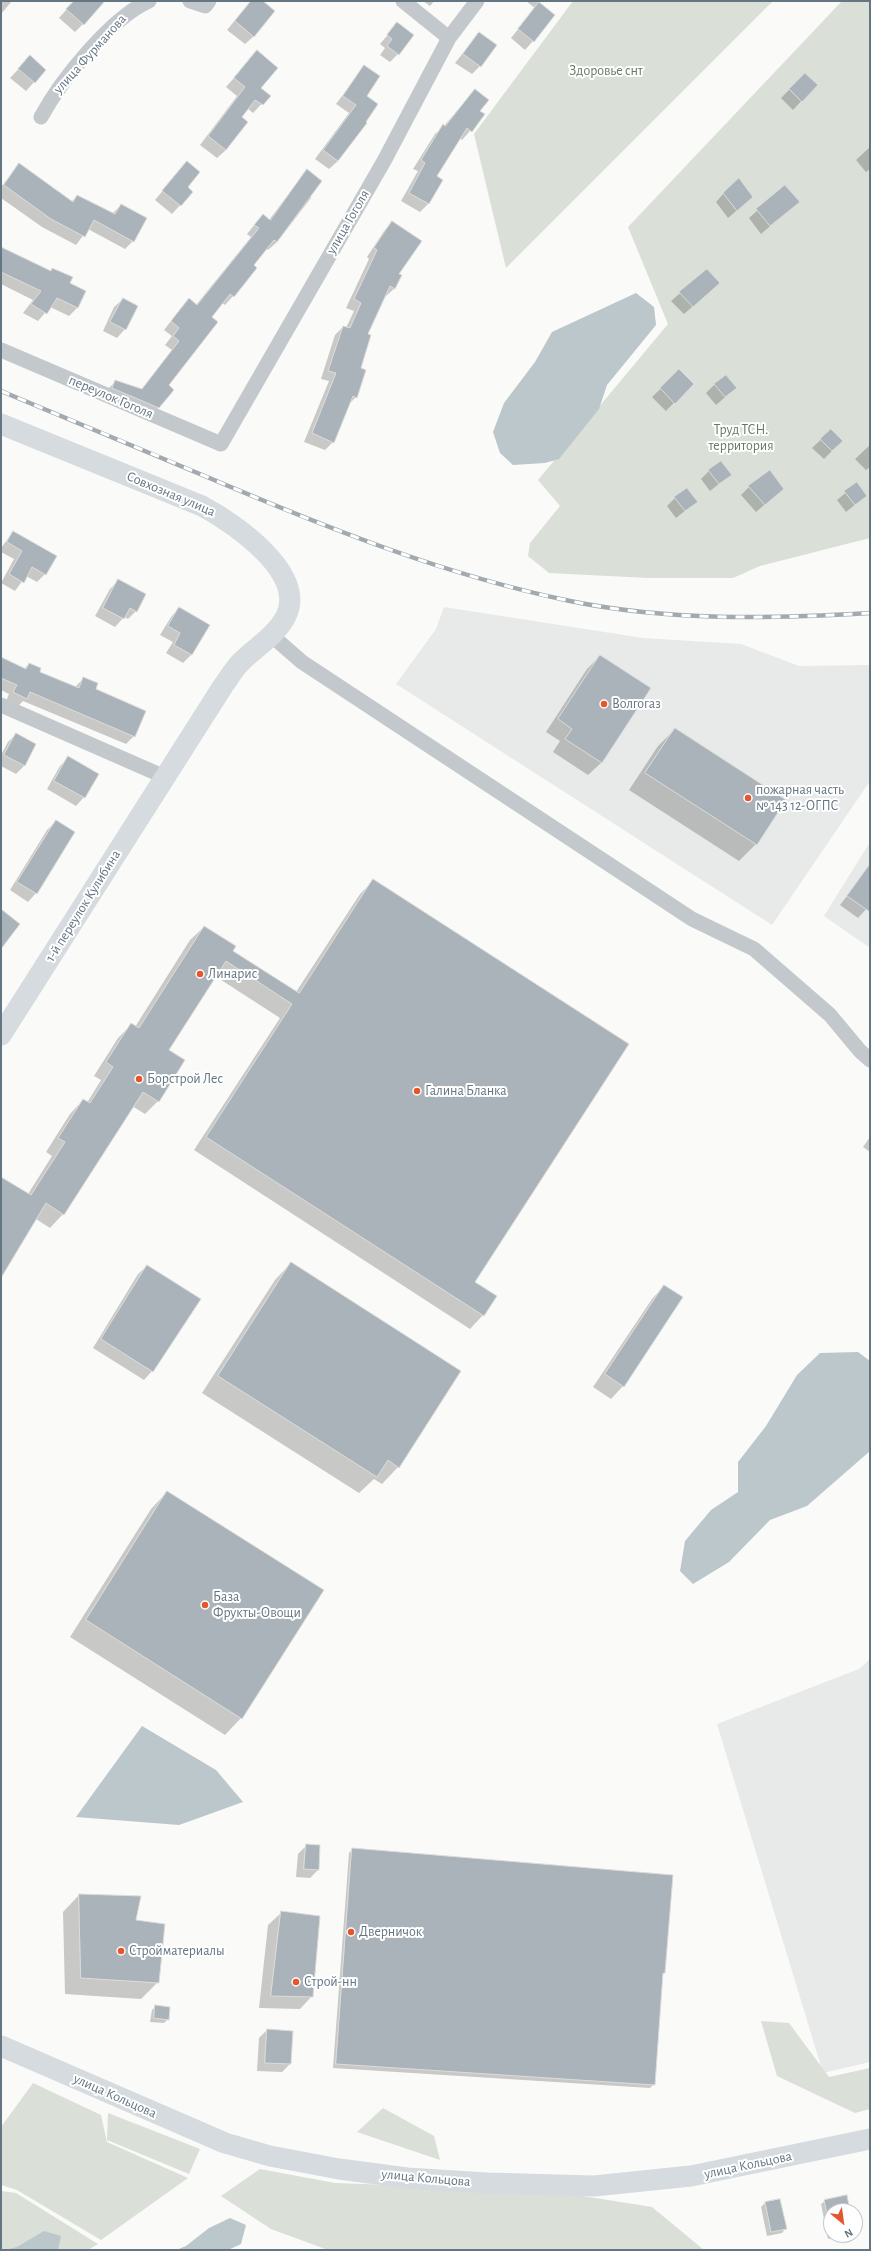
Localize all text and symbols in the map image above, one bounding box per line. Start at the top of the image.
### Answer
street label: улица Фурманова [50,11,130,97]
park label: Здоровье снт [569,63,643,79]
street label: улица Гоголя [323,187,373,257]
street label: переулок Гоголя [66,372,156,422]
park label: Труд ТСН. территория [708,422,774,454]
street label: Совхозная улица [124,468,218,520]
place label: Волгогаз [612,696,661,712]
marker: Волгогаз [599,699,609,709]
place label: пожарная часть № 143 12-ОГПС [756,782,844,814]
marker: пожарная часть № 143 12-ОГПС [743,793,753,803]
street label: 1-й переулок Кулибина [42,847,124,965]
place label: Линарис [208,966,257,982]
marker: Линарис [195,969,205,979]
place label: Борстрой Лес [147,1071,223,1087]
marker: Борстрой Лес [134,1074,144,1084]
place label: Галина Бланка [425,1083,507,1099]
marker: Галина Бланка [412,1086,422,1096]
place label: База Фрукты-Овощи [213,1589,301,1622]
marker: База Фрукты-Овощи [200,1600,210,1610]
place label: Дверничок [359,1924,422,1940]
marker: Дверничок [346,1927,356,1937]
place label: Стройматериалы [129,1943,225,1959]
marker: Стройматериалы [116,1946,126,1956]
place label: Строй-нн [304,1974,357,1990]
marker: Строй-нн [291,1977,301,1987]
street label: улица Кольцова [71,2070,159,2122]
street label: улица Кольцова [703,2147,793,2183]
street label: улица Кольцова [381,2166,471,2190]
north arrow [823,2203,863,2243]
text: N [843,2226,855,2240]

